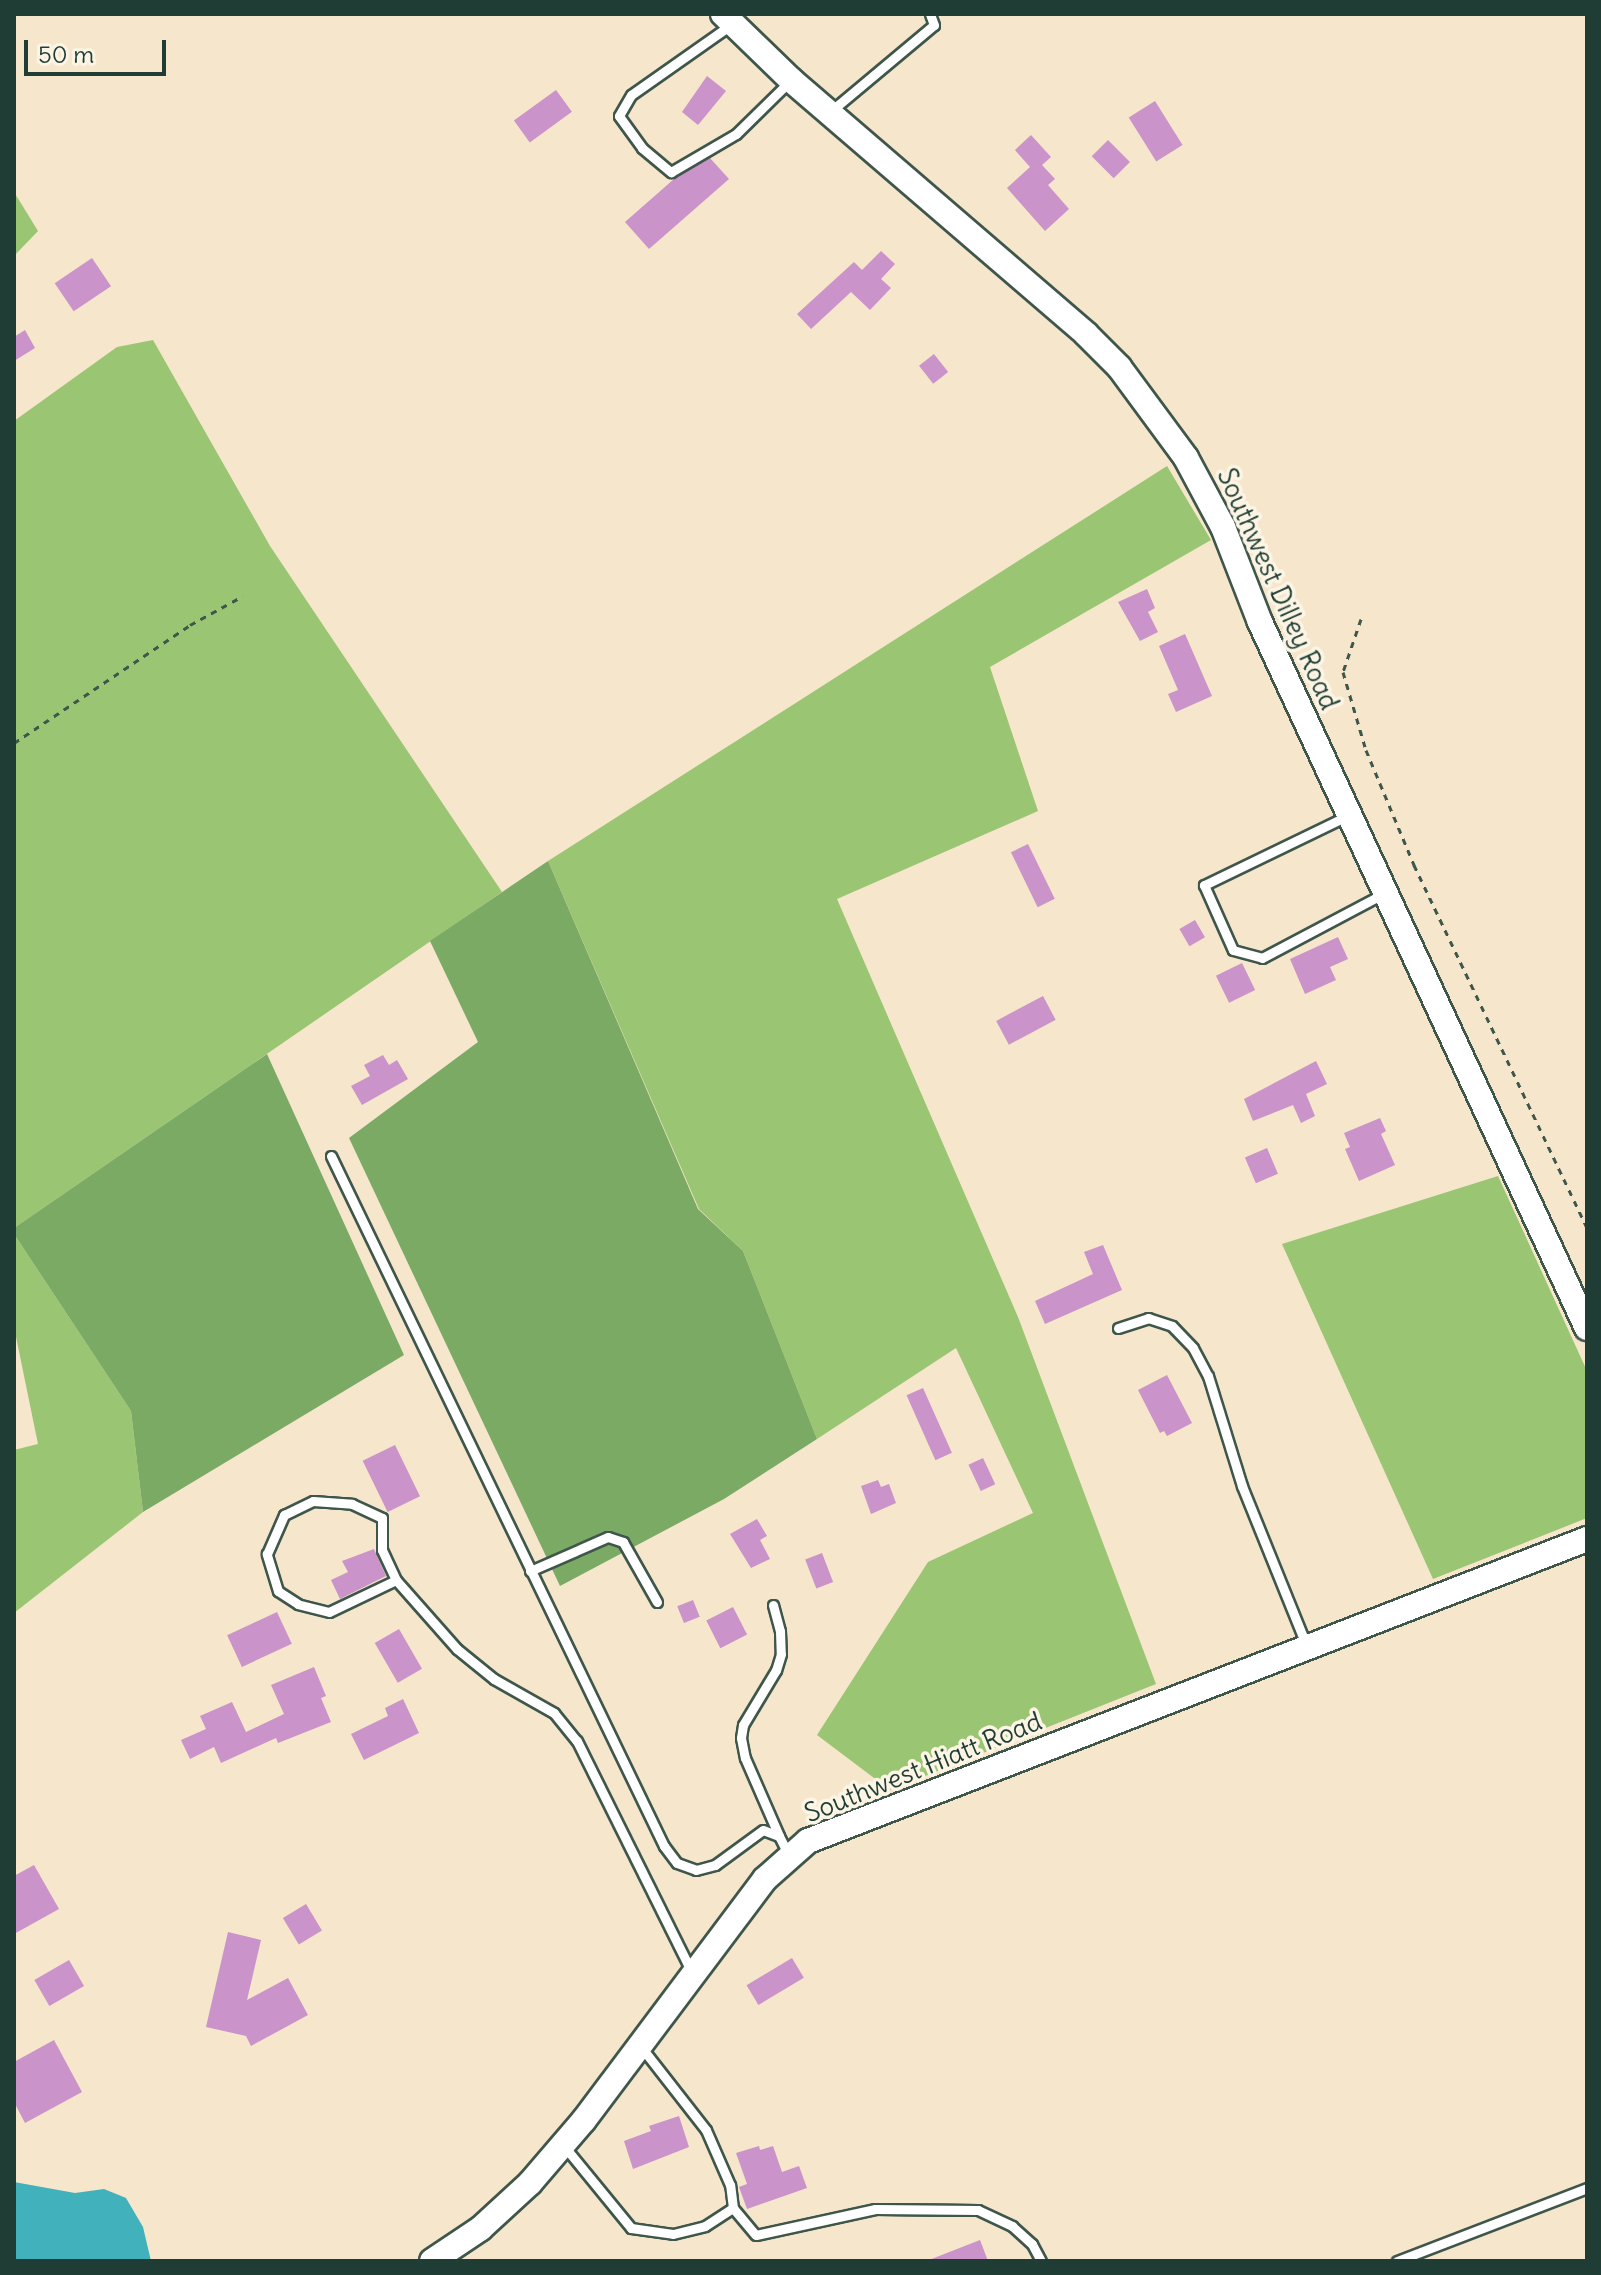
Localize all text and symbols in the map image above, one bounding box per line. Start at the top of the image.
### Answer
scale bar [28,24,170,74]
text: 50 m [38,39,94,69]
street label: Southwest Dilley Road [1211,463,1345,715]
street label: Southwest Hiatt Road [800,1705,1046,1829]

